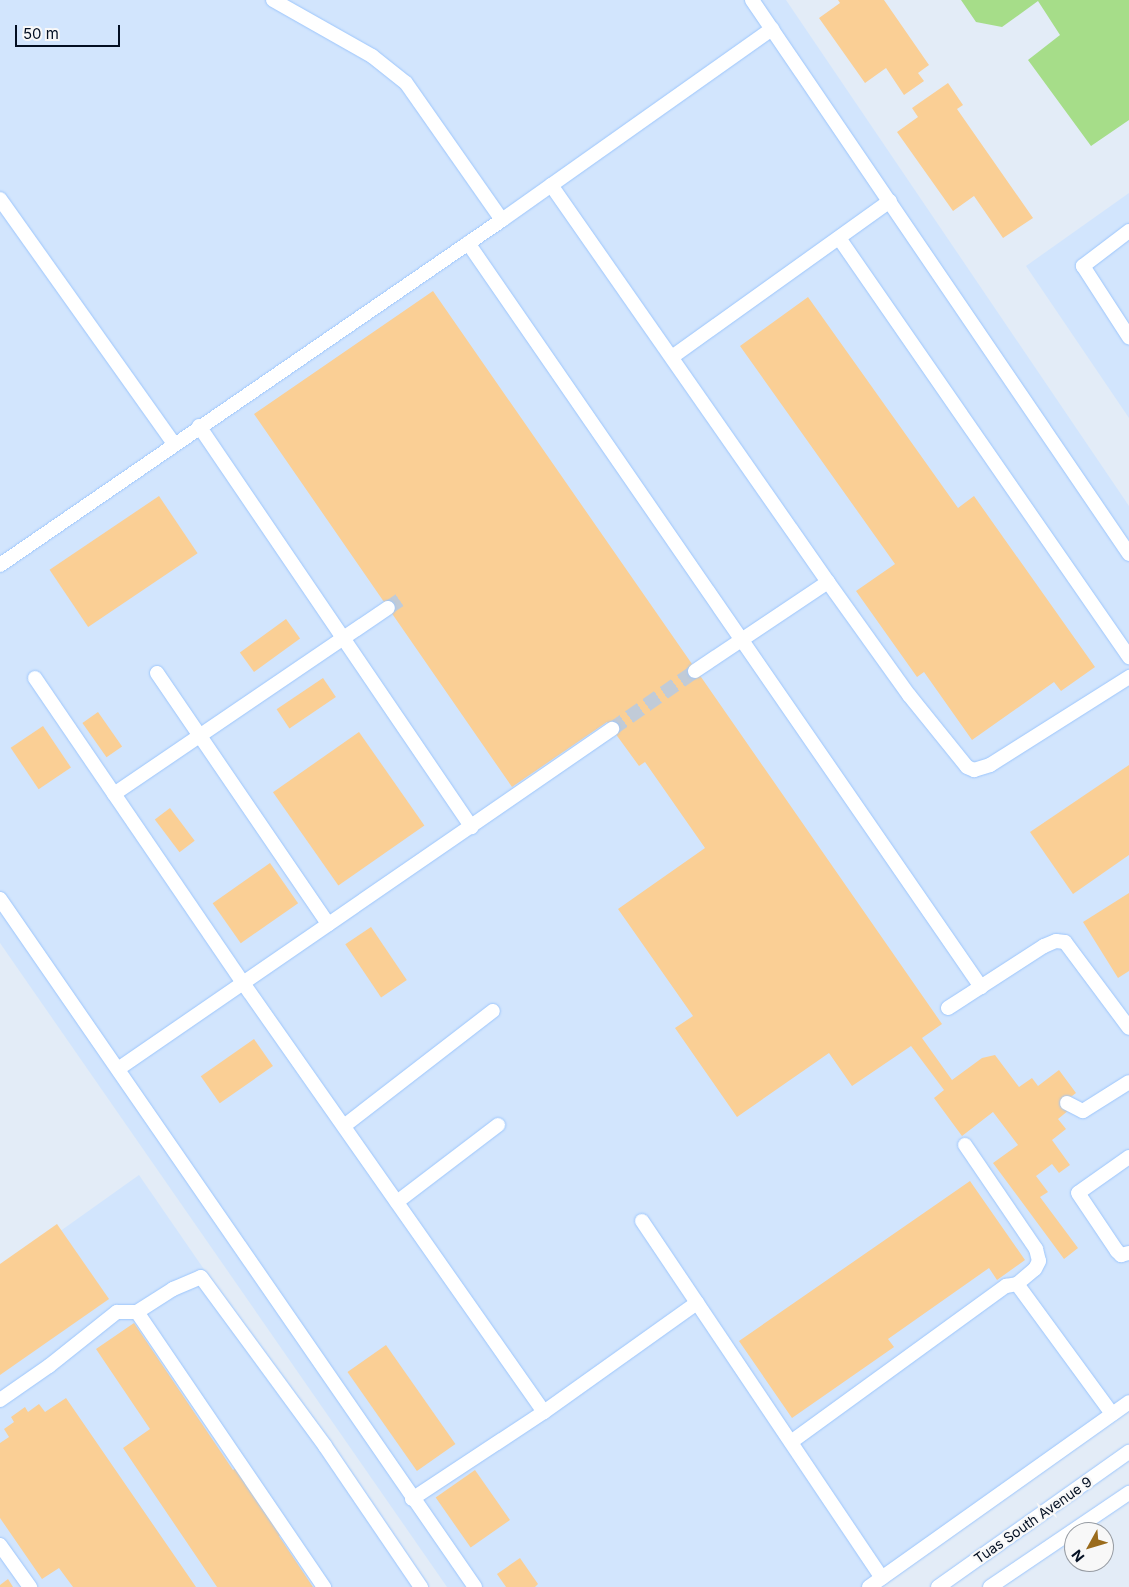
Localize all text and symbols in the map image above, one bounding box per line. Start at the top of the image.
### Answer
scale bar [18,15,122,47]
text: 50 m [23,24,59,43]
street label: Tuas South Avenue 9 [971,1473,1095,1567]
north arrow [1064,1522,1114,1572]
text: N [1068,1547,1088,1566]

